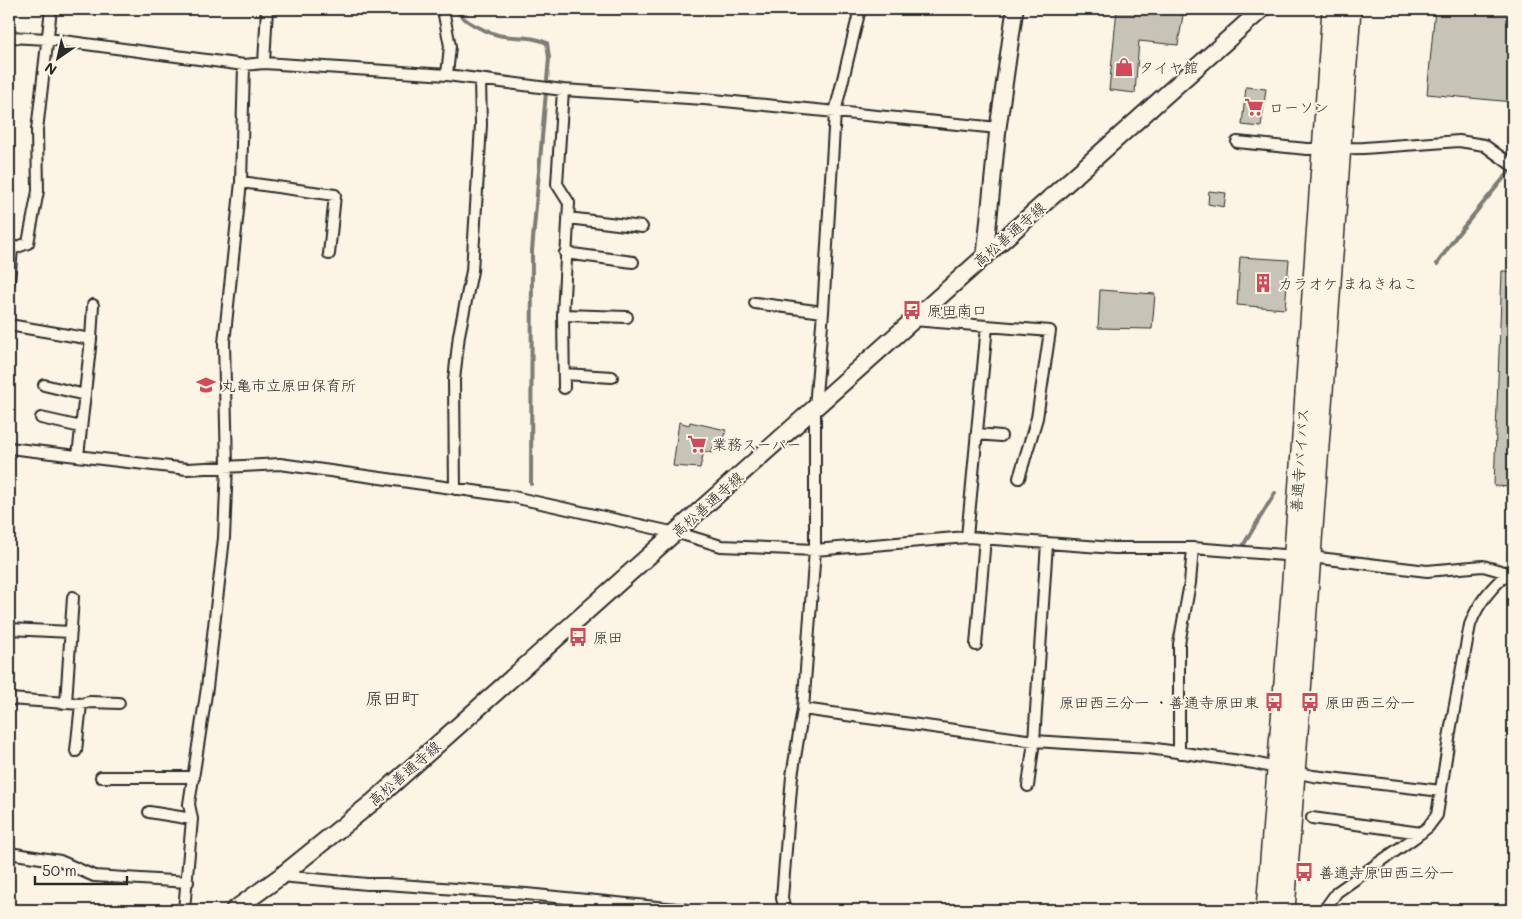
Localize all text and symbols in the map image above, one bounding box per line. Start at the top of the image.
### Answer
north arrow [32,32,82,82]
shop icon: タイヤ館 [1113,56,1135,78]
place label: タイヤ館 [1139,57,1198,77]
text: N [41,58,60,80]
supermarket icon: ローソン [1243,96,1265,118]
place label: ローソン [1269,97,1329,117]
street label: 高松善通寺線 [968,197,1050,271]
building icon: カラオケ まねきねこ [1252,272,1274,294]
place label: カラオケ まねきねこ [1278,273,1418,293]
bus stop icon: 原田南口 [901,299,923,321]
place label: 原田南口 [927,300,987,320]
school or university icon: 丸亀市立原田保育所 [195,374,217,396]
place label: 丸亀市立原田保育所 [221,375,356,395]
street label: 善通寺バイパス [1285,407,1313,513]
supermarket icon: 業務スーパー [686,433,708,455]
place label: 業務スーパー [712,434,801,454]
street label: 高松善通寺線 [667,466,747,542]
bus stop icon: 原田 [567,626,589,648]
place label: 原田 [593,627,623,647]
district label: 原田町 [365,686,419,710]
bus stop icon: 原田西三分一 ・善通寺原田東 [1263,691,1285,713]
bus stop icon: 原田西三分一 [1299,691,1321,713]
place label: 原田西三分一 ・善通寺原田東 [1059,692,1259,712]
place label: 原田西三分一 [1325,692,1415,712]
street label: 高松善通寺線 [363,736,445,810]
scale bar [35,854,128,886]
text: 50 m [42,860,77,880]
bus stop icon: 善通寺原田西三分一 [1293,861,1315,883]
place label: 善通寺原田西三分一 [1319,862,1454,882]

